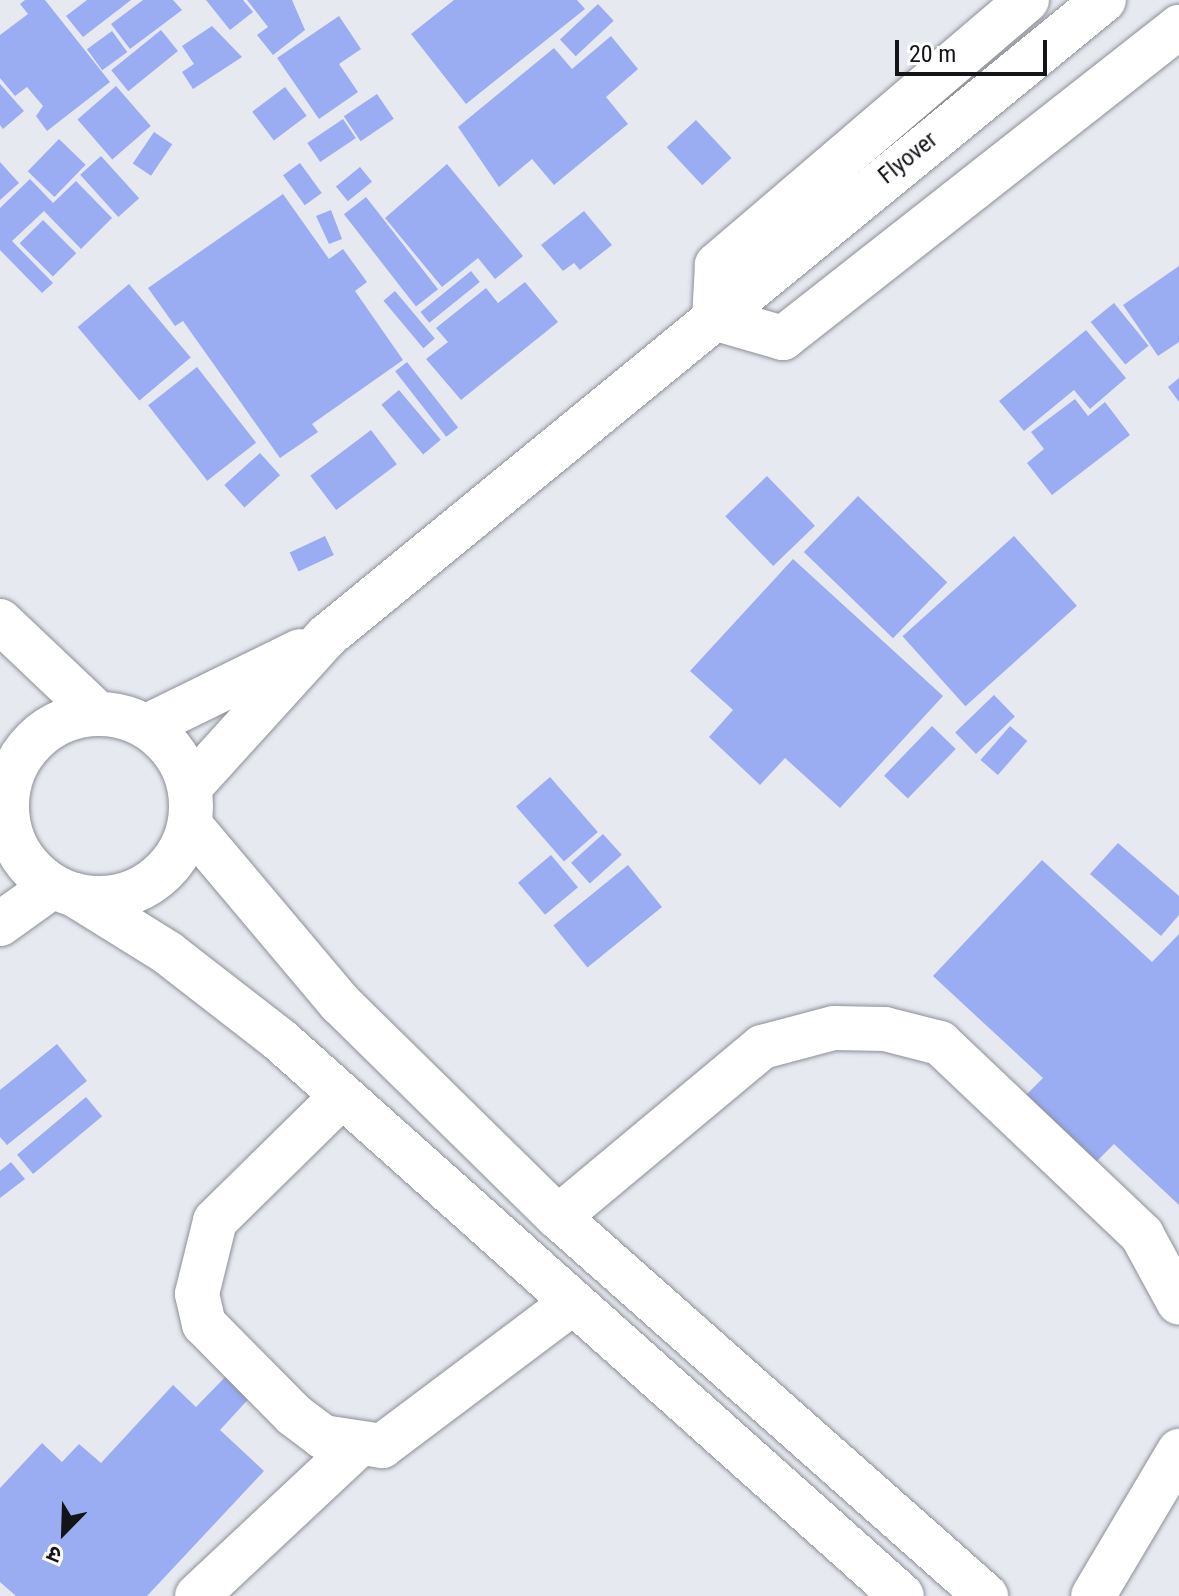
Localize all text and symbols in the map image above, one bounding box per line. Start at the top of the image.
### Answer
scale bar [899,24,1051,74]
text: 20 m [909,40,956,68]
street label: Flyover [873,126,943,190]
north arrow [24,1492,104,1572]
text: उ [44,1541,65,1569]

